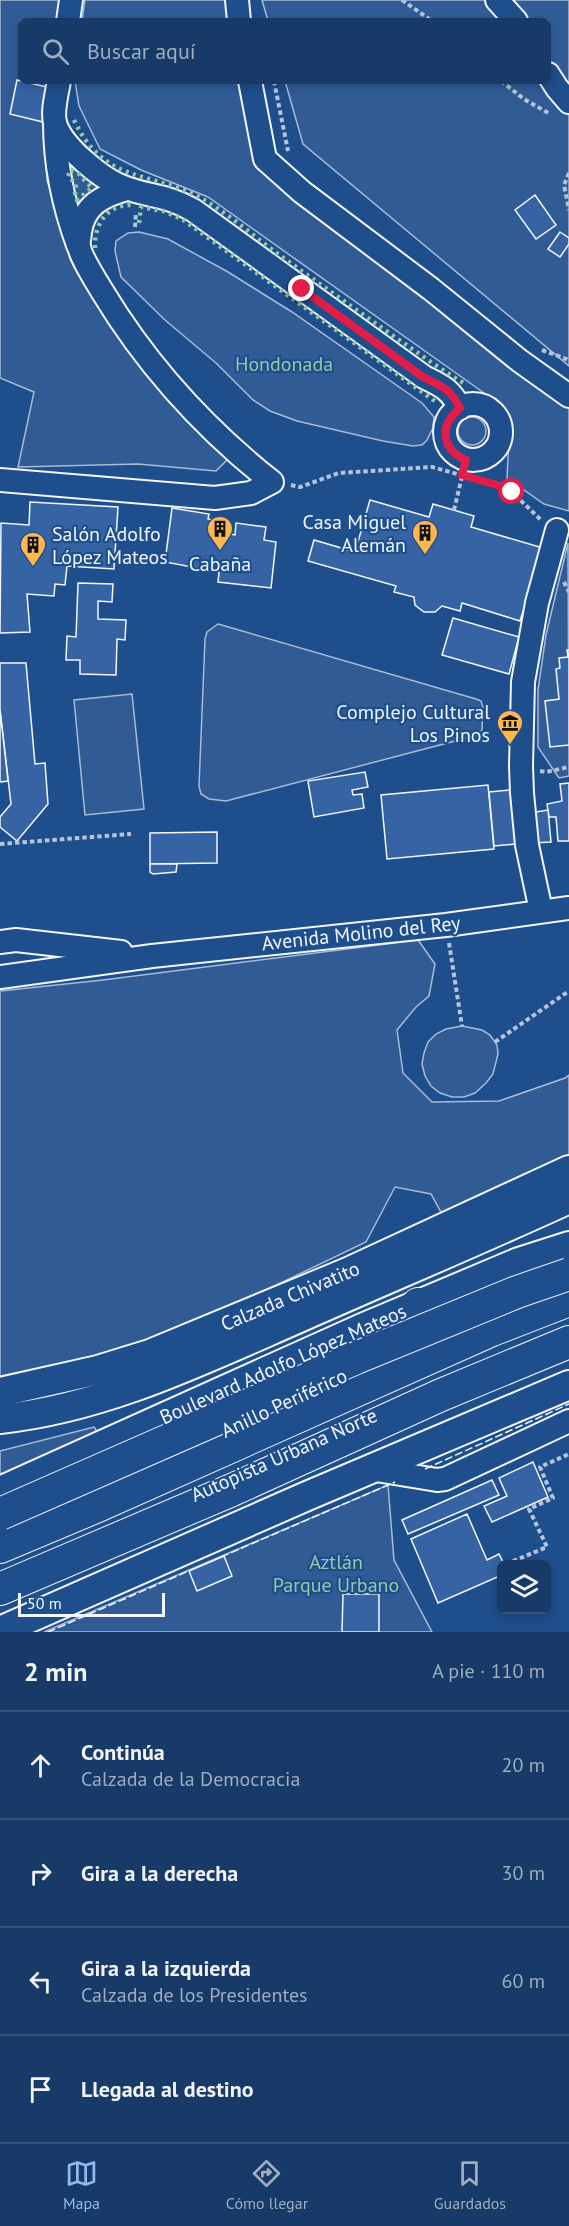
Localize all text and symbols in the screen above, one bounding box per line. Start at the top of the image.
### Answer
search box [18,18,551,84]
icon: search [39,35,72,68]
text: Buscar aquí [87,37,196,65]
route end [288,275,314,301]
park label: Hondonada [235,351,333,377]
route start [498,478,524,504]
place label: Casa Miguel Alemán [303,509,406,558]
building icon: Cabaña [205,514,235,552]
building icon: Casa Miguel Alemán [410,518,440,556]
place label: Salón Adolfo López Mateos [52,521,168,570]
building icon: Salón Adolfo López Mateos [18,530,48,568]
place label: Cabaña [189,551,251,577]
place label: Complejo Cultural Los Pinos [336,699,490,748]
museum icon: Complejo Cultural Los Pinos [495,708,525,746]
street label: Avenida Molino del Rey [260,910,462,956]
street label: Calzada Chivatito [217,1255,363,1337]
street label: Boulevard Adolfo López Mateos [156,1298,410,1430]
street label: Anillo Periférico [217,1362,351,1444]
street label: Autopista Urbana Norte [187,1402,381,1508]
park label: Aztlán Parque Urbano [273,1549,399,1598]
map controls [497,1560,551,1614]
button: layers [497,1560,551,1614]
scale bar [18,1590,165,1618]
text: 50 m [27,1593,62,1613]
text: 2 min [24,1655,87,1688]
text: A pie · 110 m [432,1658,545,1684]
text: Continúa [81,1738,165,1766]
icon: ahead [24,1749,57,1782]
text: 20 m [502,1752,545,1778]
text: Calzada de la Democracia [81,1766,300,1792]
icon: right [24,1857,57,1890]
text: Gira a la derecha [81,1859,238,1887]
text: 30 m [502,1860,545,1886]
text: Gira a la izquierda [81,1954,251,1982]
icon: left [24,1965,57,1998]
text: 60 m [502,1968,545,1994]
text: Calzada de los Presidentes [81,1982,308,2008]
icon: arrive [24,2073,57,2106]
text: Llegada al destino [81,2075,254,2103]
tab: Mapa [63,2157,100,2213]
tab: Cómo llegar [226,2157,308,2213]
tab: Guardados [434,2157,506,2213]

